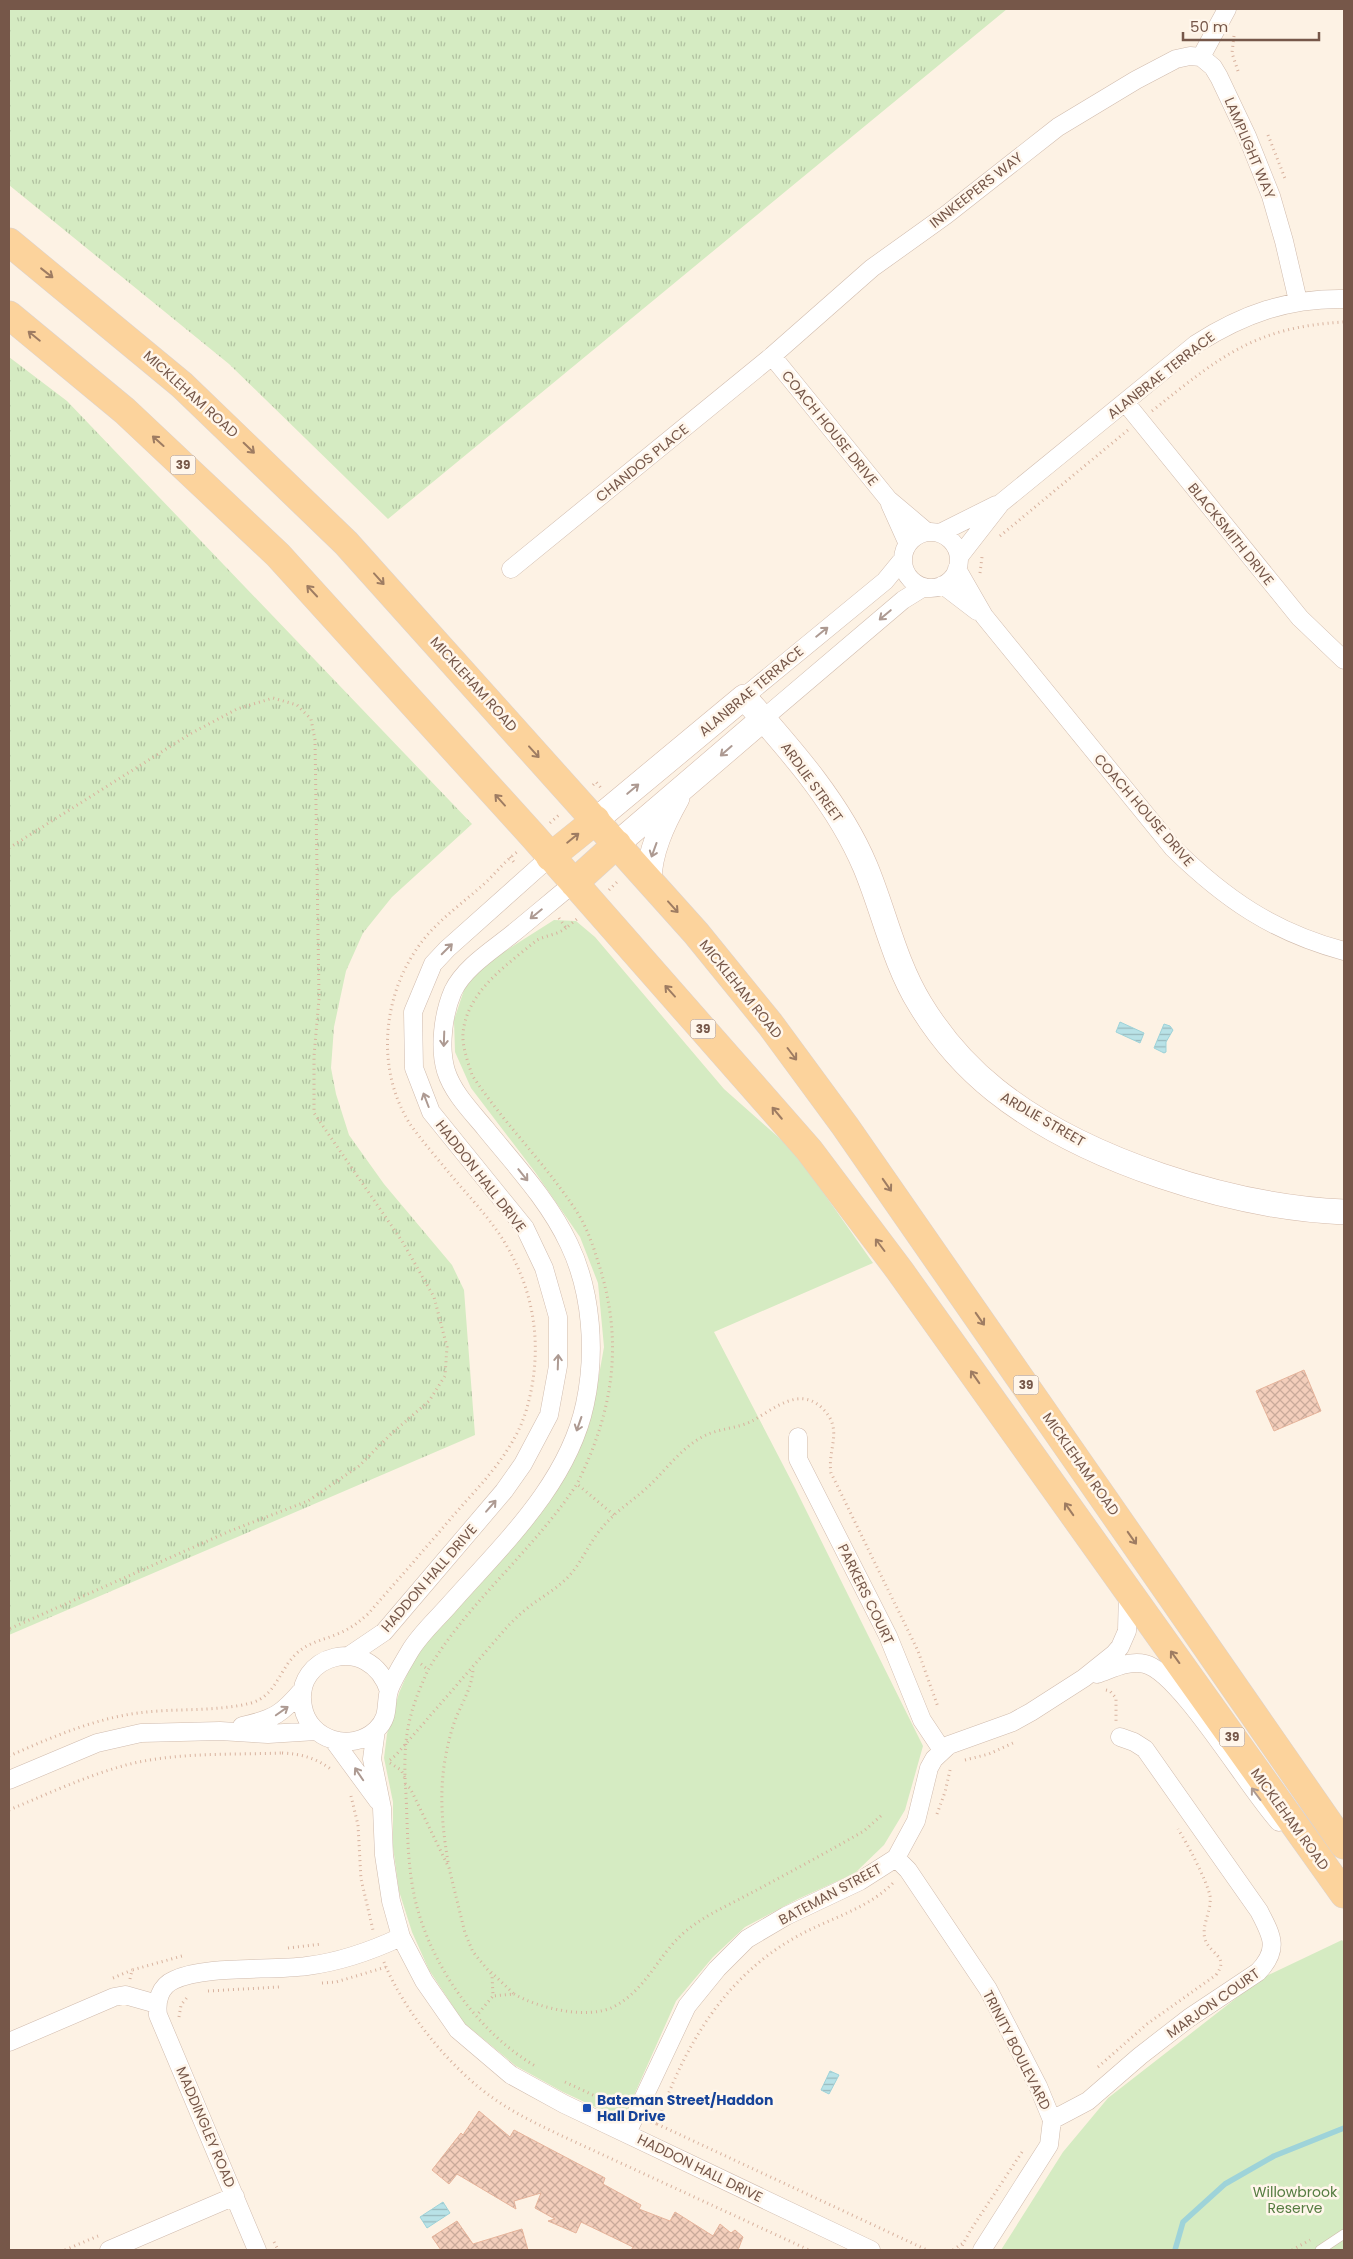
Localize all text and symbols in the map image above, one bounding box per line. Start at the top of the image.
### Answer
scale bar [1183,10,1319,42]
text: 50 m [1190,16,1228,37]
street label: LAMPLIGHT WAY [1220,94,1280,202]
street label: INNKEEPERS WAY [925,147,1027,233]
one-way arrow [40,267,53,278]
street label: ALANBRAE TERRACE [1103,327,1219,423]
one-way arrow [28,330,41,341]
street label: MICKLEHAM ROAD [139,346,243,442]
street label: COACH HOUSE DRIVE [777,366,883,490]
street label: CHANDOS PLACE [591,419,693,507]
one-way arrow [151,435,164,447]
one-way arrow [243,441,255,453]
road number: 39 [170,456,196,474]
street label: BLACKSMITH DRIVE [1183,479,1279,589]
one-way arrow [373,573,385,586]
one-way arrow [306,585,318,598]
one-way arrow [878,610,891,621]
one-way arrow [816,627,829,638]
street label: MICKLEHAM ROAD [426,632,522,736]
street label: ALANBRAE TERRACE [694,641,808,741]
street label: ARDLIE STREET [776,738,848,826]
one-way arrow [720,745,733,756]
one-way arrow [529,746,540,759]
street label: COACH HOUSE DRIVE [1089,749,1199,871]
one-way arrow [627,783,640,794]
one-way arrow [494,794,506,807]
one-way arrow [566,833,579,844]
one-way arrow [649,842,659,857]
one-way arrow [667,900,678,913]
one-way arrow [530,909,543,920]
street label: MICKLEHAM ROAD [695,935,787,1043]
one-way arrow [441,943,453,956]
one-way arrow [664,985,675,998]
road number: 39 [690,1020,716,1038]
one-way arrow [439,1030,449,1046]
one-way arrow [786,1047,797,1060]
street label: ARDLIE STREET [997,1087,1089,1151]
one-way arrow [421,1093,430,1108]
one-way arrow [771,1107,783,1120]
street label: HADDON HALL DRIVE [431,1116,531,1236]
one-way arrow [517,1169,528,1182]
one-way arrow [882,1178,892,1192]
one-way arrow [875,1238,885,1252]
one-way arrow [975,1311,985,1325]
one-way arrow [553,1354,563,1370]
one-way arrow [970,1370,980,1384]
road number: 39 [1014,1376,1038,1394]
street label: MICKLEHAM ROAD [1038,1408,1124,1520]
one-way arrow [574,1416,583,1431]
one-way arrow [486,1500,497,1513]
one-way arrow [1064,1502,1074,1516]
street label: HADDON HALL DRIVE [377,1520,481,1636]
one-way arrow [1127,1531,1137,1545]
street label: PARKERS COURT [833,1540,899,1648]
one-way arrow [1170,1651,1180,1665]
one-way arrow [275,1706,289,1716]
road number: 39 [1220,1728,1244,1746]
street label: MICKLEHAM ROAD [1246,1764,1334,1874]
one-way arrow [354,1767,364,1781]
one-way arrow [1250,1788,1261,1802]
street label: BATEMAN STREET [775,1858,885,1930]
street label: MARJON COURT [1162,1963,1264,2043]
street label: TRINITY BOULEVARD [978,1987,1056,2113]
street label: MADDINGLEY ROAD [172,2064,241,2191]
place label: Bateman Street/Haddon Hall Drive [597,2090,773,2126]
marker: Bateman Street/Haddon Hall Drive [581,2102,593,2114]
street label: HADDON HALL DRIVE [634,2129,766,2207]
park label: Willowbrook Reserve [1253,2182,1338,2218]

